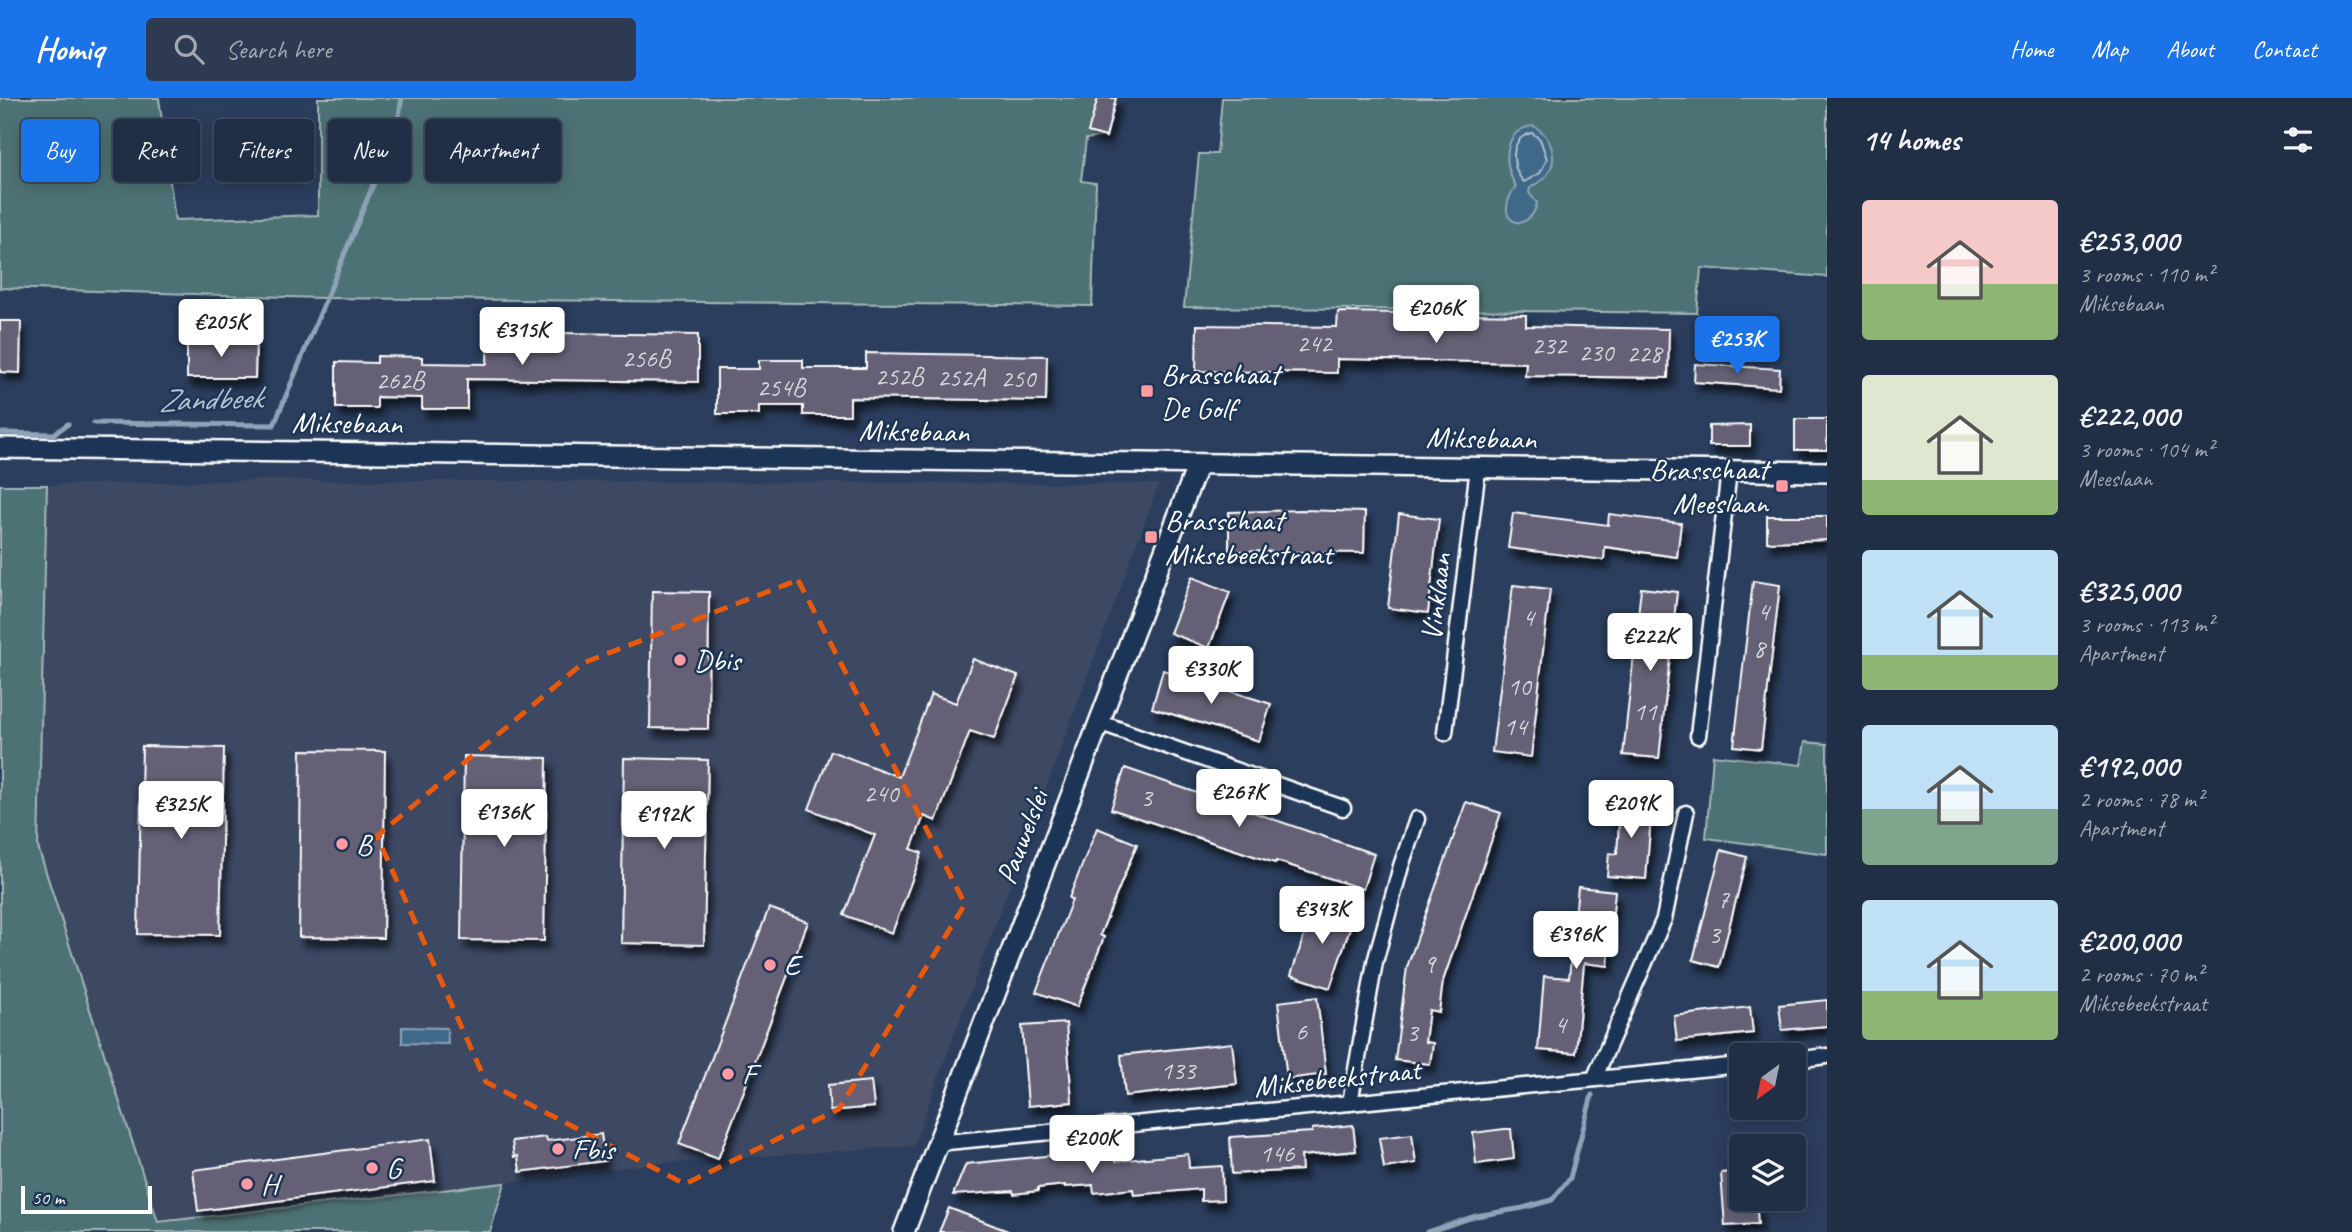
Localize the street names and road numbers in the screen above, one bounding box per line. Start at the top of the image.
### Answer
street label: Miksebaan [291,403,404,443]
street label: Miksebaan [858,411,971,451]
street label: Miksebaan [1425,418,1538,458]
street label: Vinklaan [1412,550,1460,643]
street label: Pauwelslei [987,781,1058,890]
street label: Miksebeekstraat [1252,1050,1425,1106]

